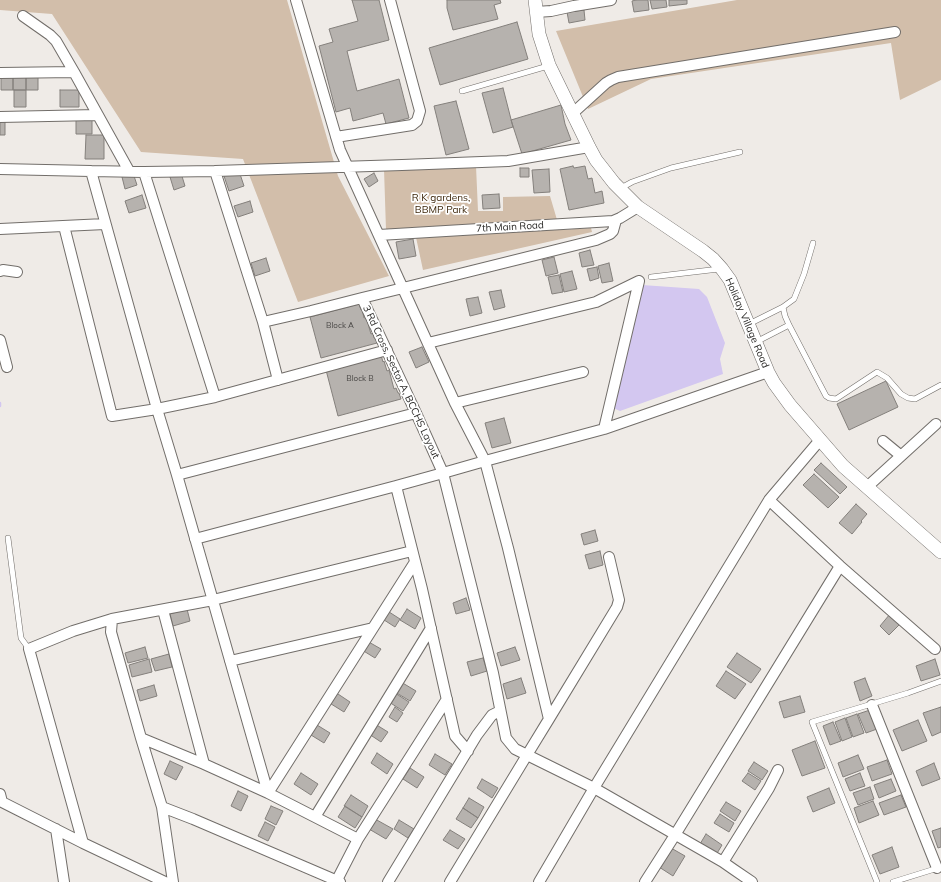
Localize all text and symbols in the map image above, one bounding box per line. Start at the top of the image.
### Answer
park label: R K gardens, BBMP Park [412,192,470,216]
street label: 7th Main Road [476,219,544,235]
street label: Holiday Village Road [723,276,771,370]
street label: 3 Rd Cross, Sector A, BCCHS Layout [360,303,442,461]
house number: Block A [326,321,354,331]
house number: Block B [346,374,374,384]

